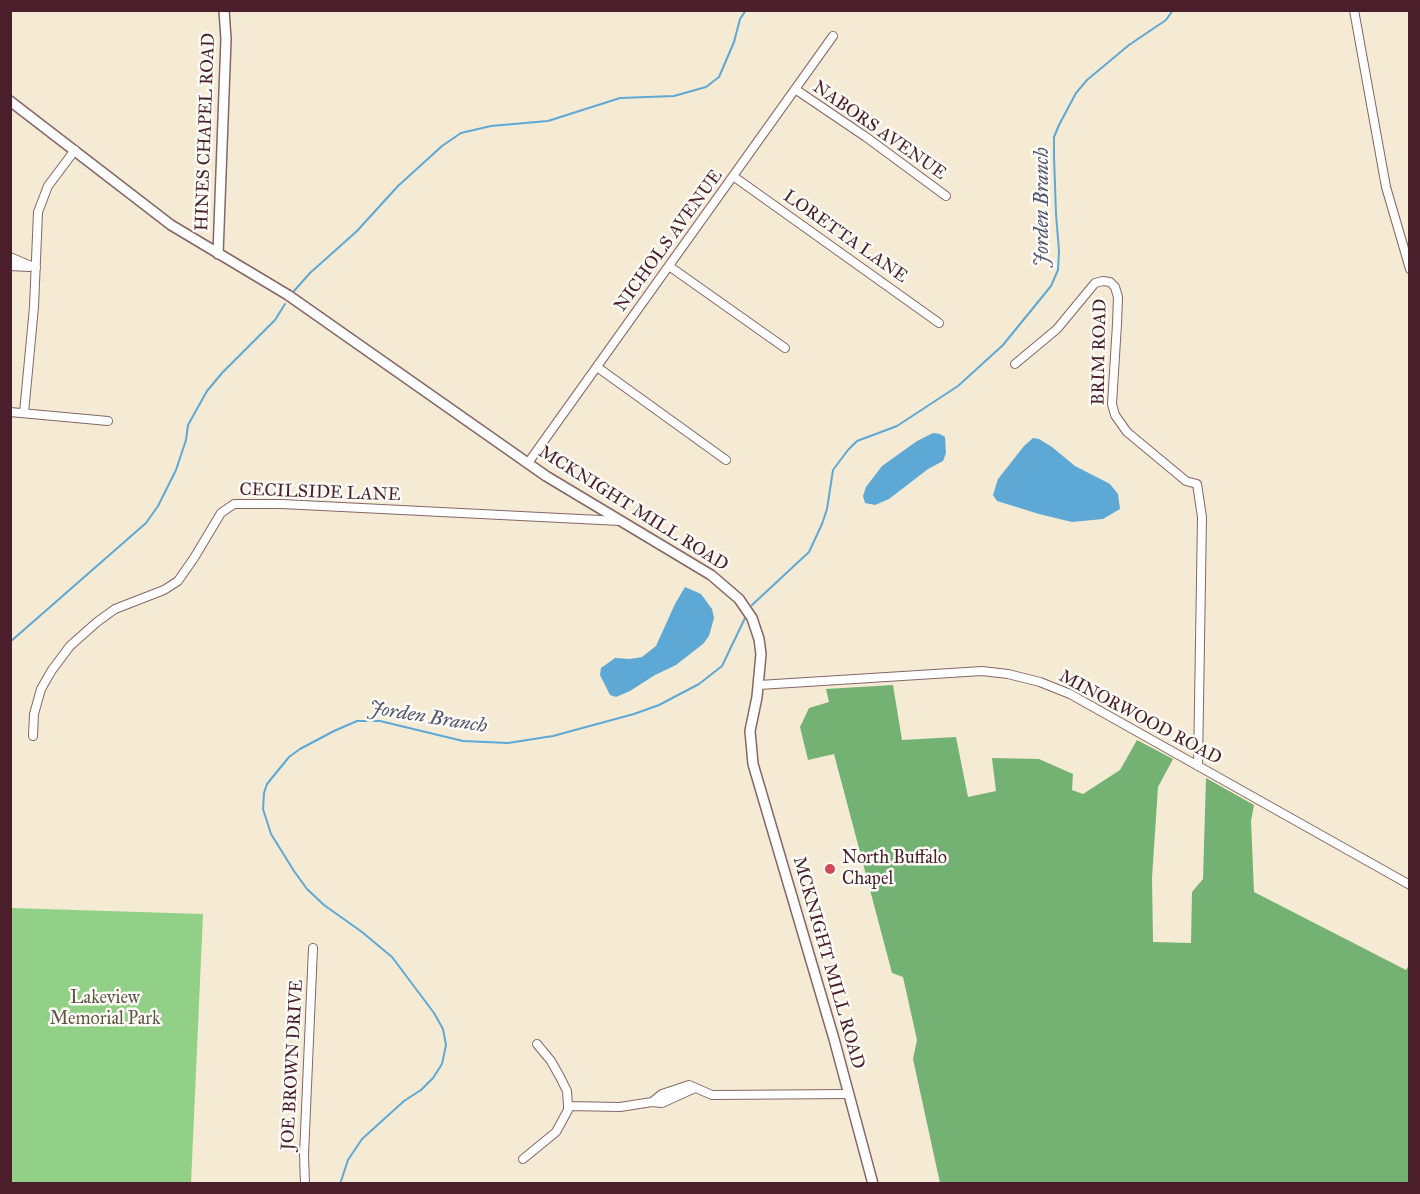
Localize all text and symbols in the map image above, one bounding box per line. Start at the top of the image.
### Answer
street label: HINES CHAPEL ROAD [192,33,220,231]
street label: NABORS AVENUE [808,77,950,185]
water label: Jorden Branch [1031,147,1055,267]
street label: NICHOLS AVENUE [610,166,728,316]
street label: LORETTA LANE [779,186,911,288]
street label: BRIM ROAD [1088,298,1112,406]
street label: MCKNIGHT MILL ROAD [534,442,732,576]
street label: CECILSIDE LANE [239,479,401,507]
street label: MINORWOOD ROAD [1055,666,1225,770]
water label: Jorden Branch [367,697,489,739]
place label: North Buffalo Chapel [842,848,947,890]
street label: MCKNIGHT MILL ROAD [787,854,869,1072]
marker: North Buffalo Chapel [823,862,837,876]
street label: JOE BROWN DRIVE [278,979,308,1151]
park label: Lakeview Memorial Park [50,988,160,1030]

